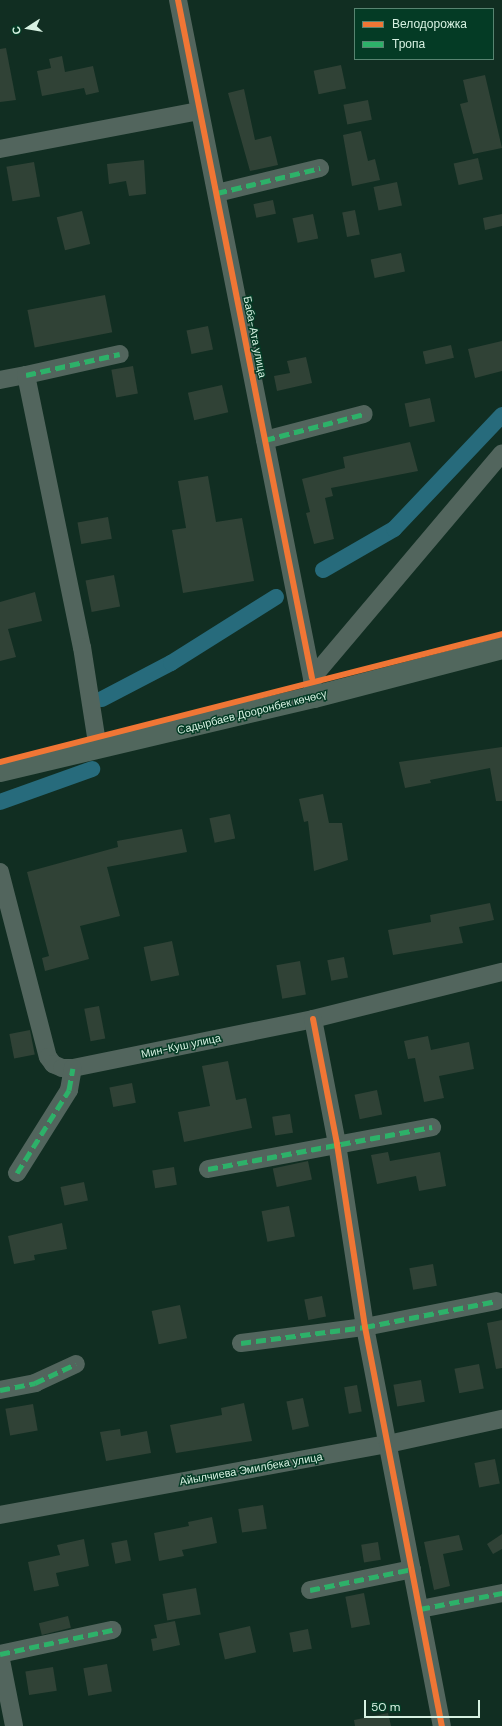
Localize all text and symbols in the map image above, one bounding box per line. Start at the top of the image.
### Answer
north arrow [8,8,48,48]
legend [354,8,494,60]
text: Велодорожка [392,16,467,32]
text: С [9,25,24,36]
text: Тропа [392,36,425,52]
street label: Баба-Ата улица [241,295,269,379]
street label: Садырбаев Дооронбек көчөсү [176,687,328,737]
street label: Мин-Куш улица [140,1031,222,1061]
street label: Айылчиева Эмилбека улица [179,1450,323,1488]
scale bar [366,1692,482,1718]
text: 50 m [371,1699,400,1715]

